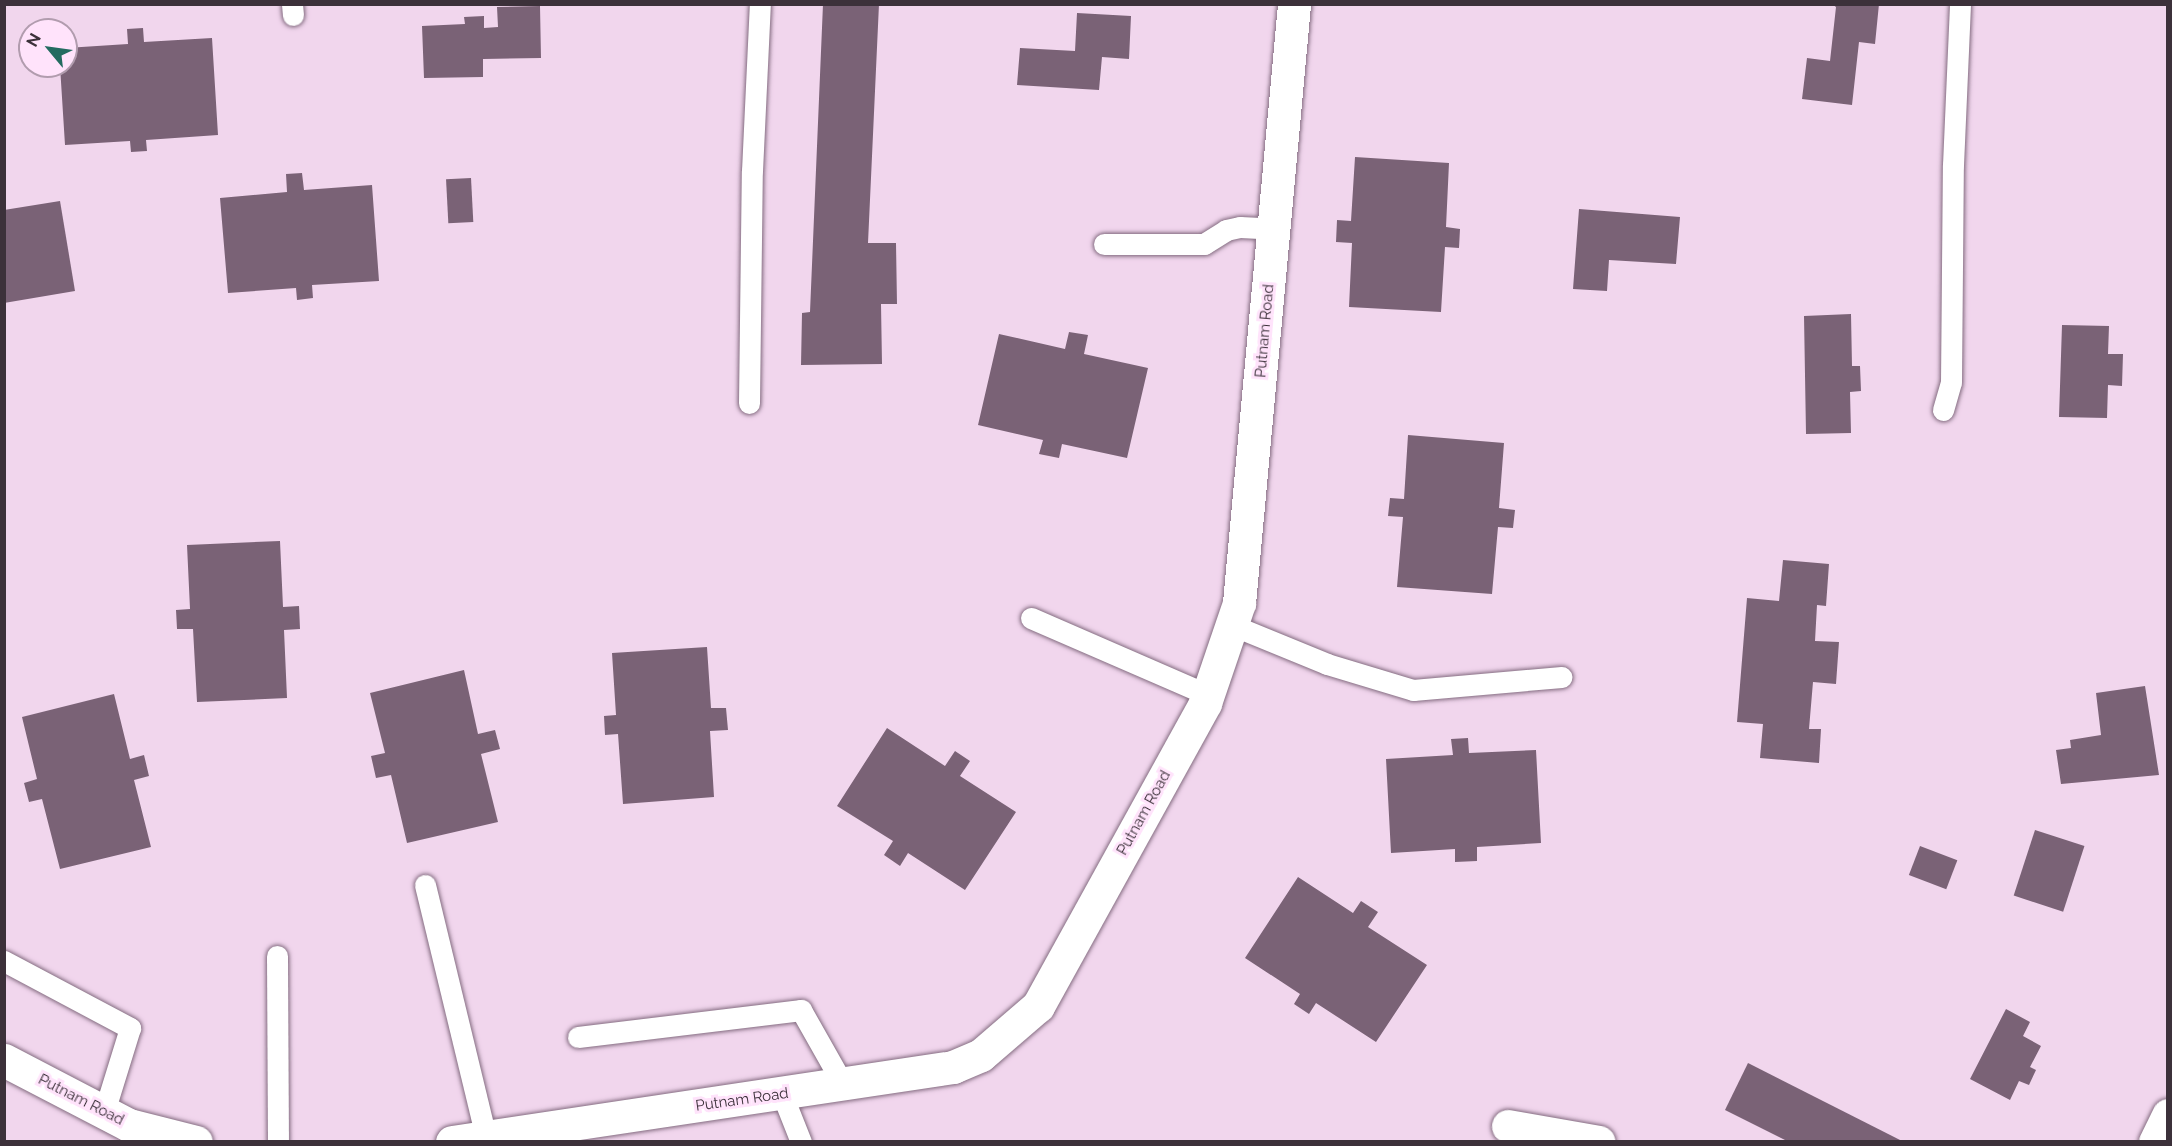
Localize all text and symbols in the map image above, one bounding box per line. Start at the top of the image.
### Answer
north arrow [18,18,78,78]
text: N [22,30,45,50]
street label: Putnam Road [1252,284,1278,378]
street label: Putnam Road [1113,768,1175,858]
street label: Putnam Road [35,1071,127,1129]
street label: Putnam Road [694,1085,790,1115]

